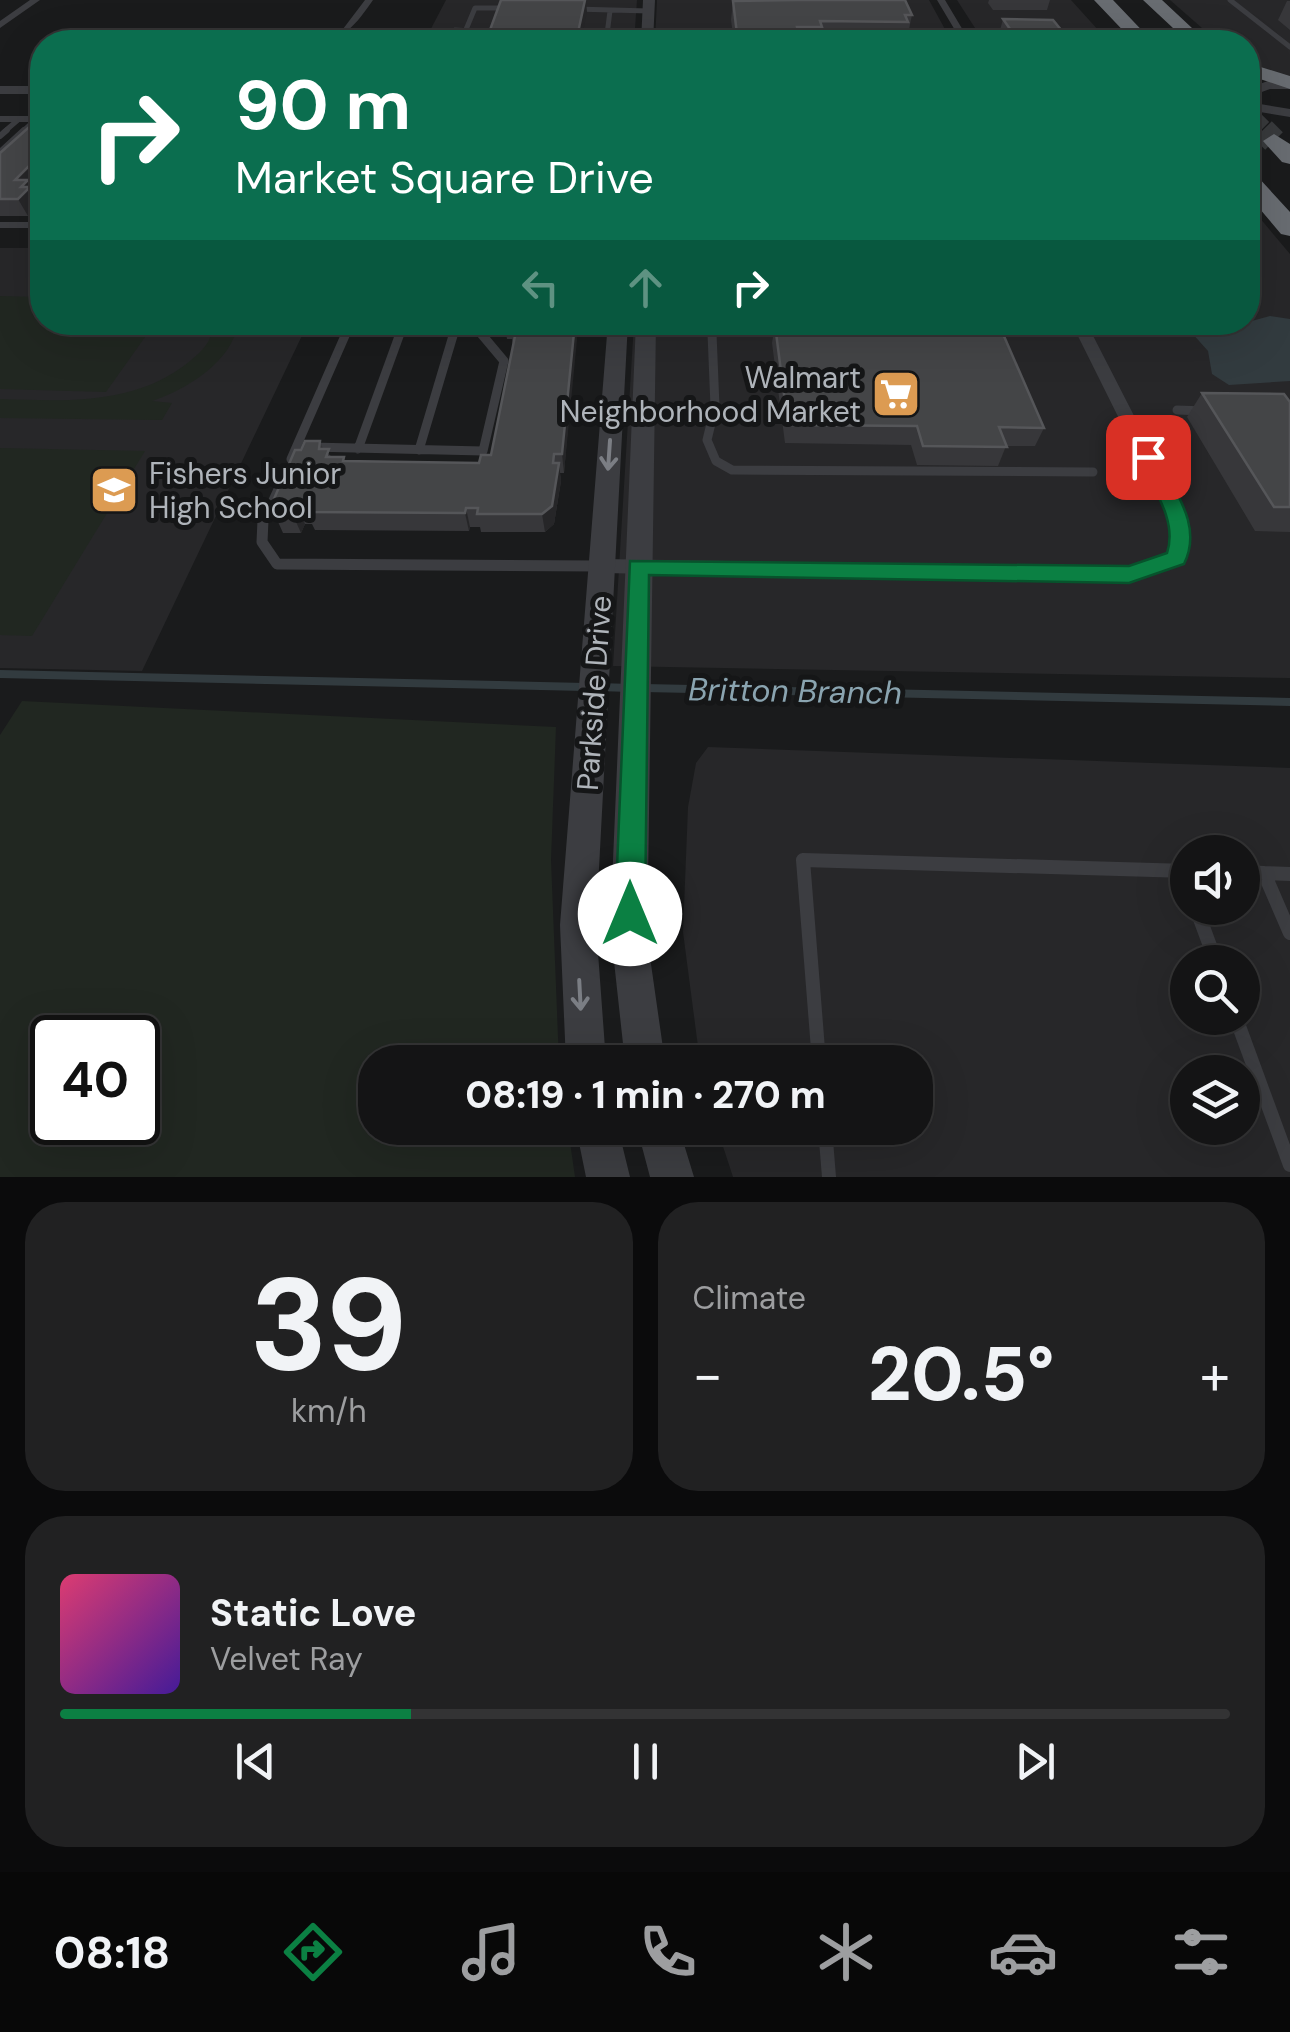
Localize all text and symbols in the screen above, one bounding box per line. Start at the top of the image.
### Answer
text: 90 m [235,60,411,151]
icon: right [70,70,200,200]
text: Market Square Drive [235,148,654,207]
icon: left [513,260,568,315]
icon: ahead [618,260,673,315]
icon: right [723,260,778,315]
place label: Walmart Neighborhood Market [560,358,861,431]
supermarket icon: Walmart Neighborhood Market [870,368,922,420]
pin [1106,415,1191,500]
icon: arrive [1121,430,1176,485]
one-way arrow [599,438,618,470]
place label: Fishers Junior High School [149,454,341,527]
school or university icon: Fishers Junior High School [88,464,140,516]
street label: Parkside Drive [568,594,620,792]
water label: Britton Branch [688,668,902,714]
map controls [1170,835,1260,1145]
button: sound [1170,835,1260,925]
position arrow [578,862,682,966]
button: search [1170,945,1260,1035]
one-way arrow [571,979,590,1011]
speed limit sign: 40 [30,1015,160,1145]
button: layers [1170,1055,1260,1145]
text: 08:19 · 1 min · 270 m [465,1070,826,1120]
text: 39 [250,1240,408,1409]
text: Climate [693,1277,806,1319]
text: 20.5° [868,1326,1054,1423]
text: − [693,1339,723,1411]
text: + [1200,1339,1230,1411]
text: km/h [291,1390,367,1432]
text: Static Love [210,1588,416,1638]
text: Velvet Ray [210,1638,363,1680]
icon: previous [228,1734,283,1789]
icon: pause [618,1734,673,1789]
icon: next [1008,1734,1063,1789]
icon: directions [278,1917,348,1987]
icon: music [456,1917,526,1987]
icon: phone [633,1917,703,1987]
icon: climate [811,1917,881,1987]
icon: car [988,1917,1058,1987]
icon: filters [1166,1917,1236,1987]
text: 08:18 [54,1923,170,1982]

